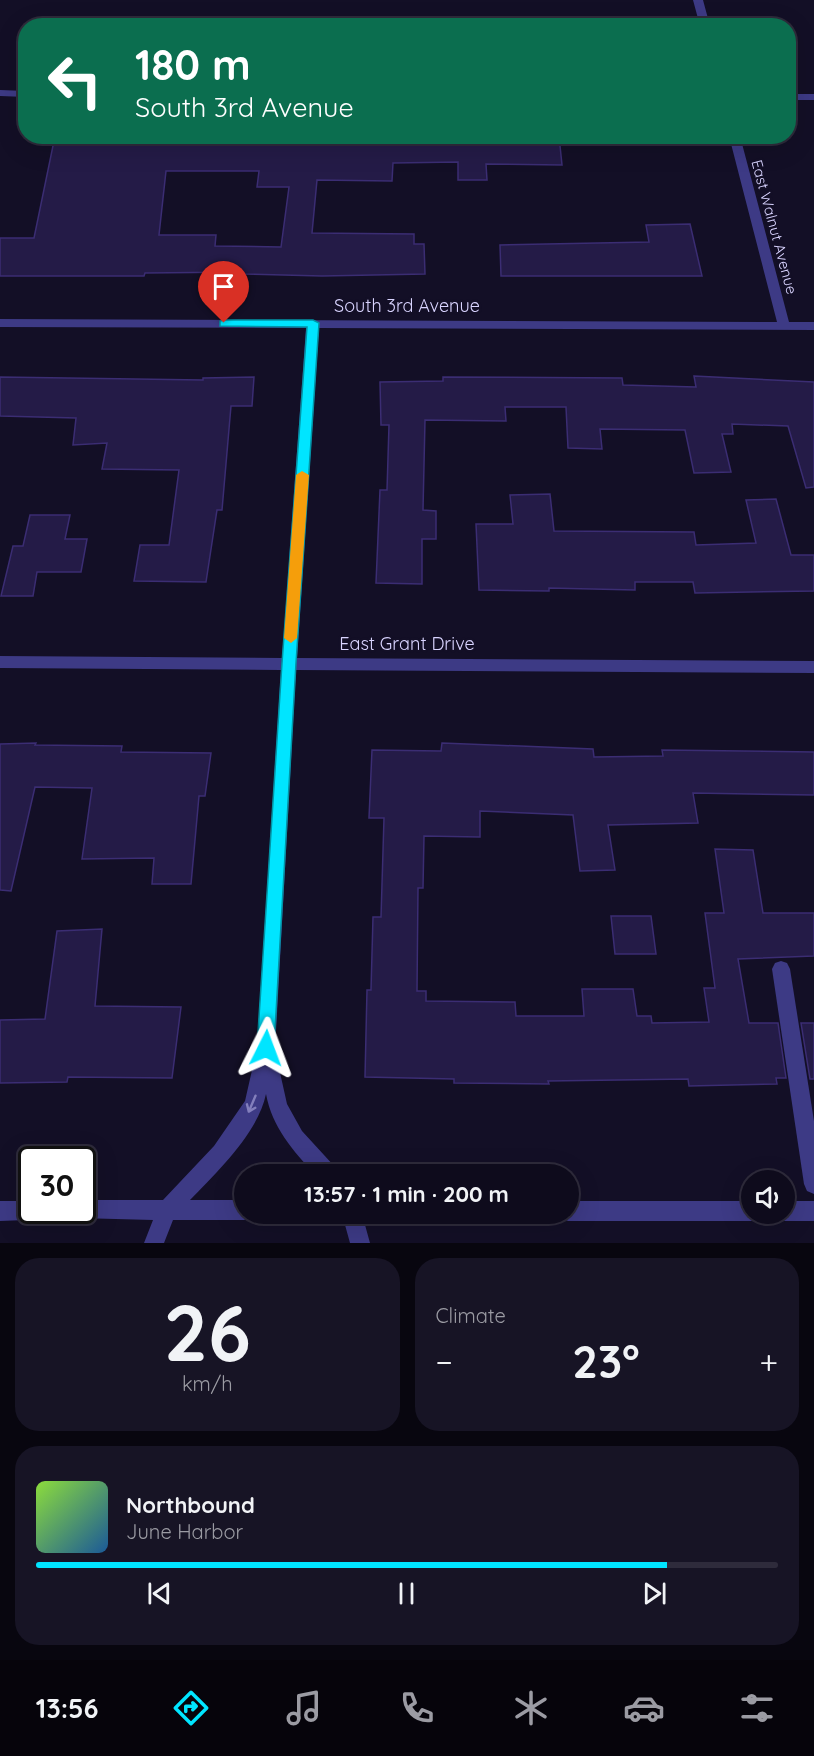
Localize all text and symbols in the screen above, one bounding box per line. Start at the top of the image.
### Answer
text: 180 m [135,38,251,91]
icon: left [36,42,114,120]
text: South 3rd Avenue [135,90,354,124]
street label: East Walnut Avenue [747,158,802,296]
pin [198,261,249,323]
icon: arrive [207,270,240,303]
street label: South 3rd Avenue [334,294,480,317]
street label: East Grant Drive [339,632,475,655]
position arrow [234,1016,298,1080]
one-way arrow [246,1095,257,1113]
speed limit sign: 30 [18,1146,96,1224]
map controls [741,1170,795,1224]
button: sound [741,1170,795,1224]
text: 13:57 · 1 min · 200 m [304,1180,509,1208]
text: 26 [163,1283,251,1381]
text: Climate [436,1303,506,1328]
text: 23° [572,1333,640,1389]
text: − [436,1341,453,1382]
text: + [759,1341,778,1382]
text: km/h [182,1371,233,1396]
text: Northbound [126,1491,255,1519]
text: June Harbor [126,1519,243,1544]
icon: previous [143,1577,176,1610]
icon: pause [390,1577,423,1610]
icon: next [638,1577,671,1610]
icon: directions [170,1687,212,1729]
icon: music [283,1687,325,1729]
icon: phone [396,1687,438,1729]
icon: climate [510,1687,552,1729]
icon: car [623,1687,665,1729]
icon: filters [736,1687,778,1729]
text: 13:56 [36,1691,99,1725]

